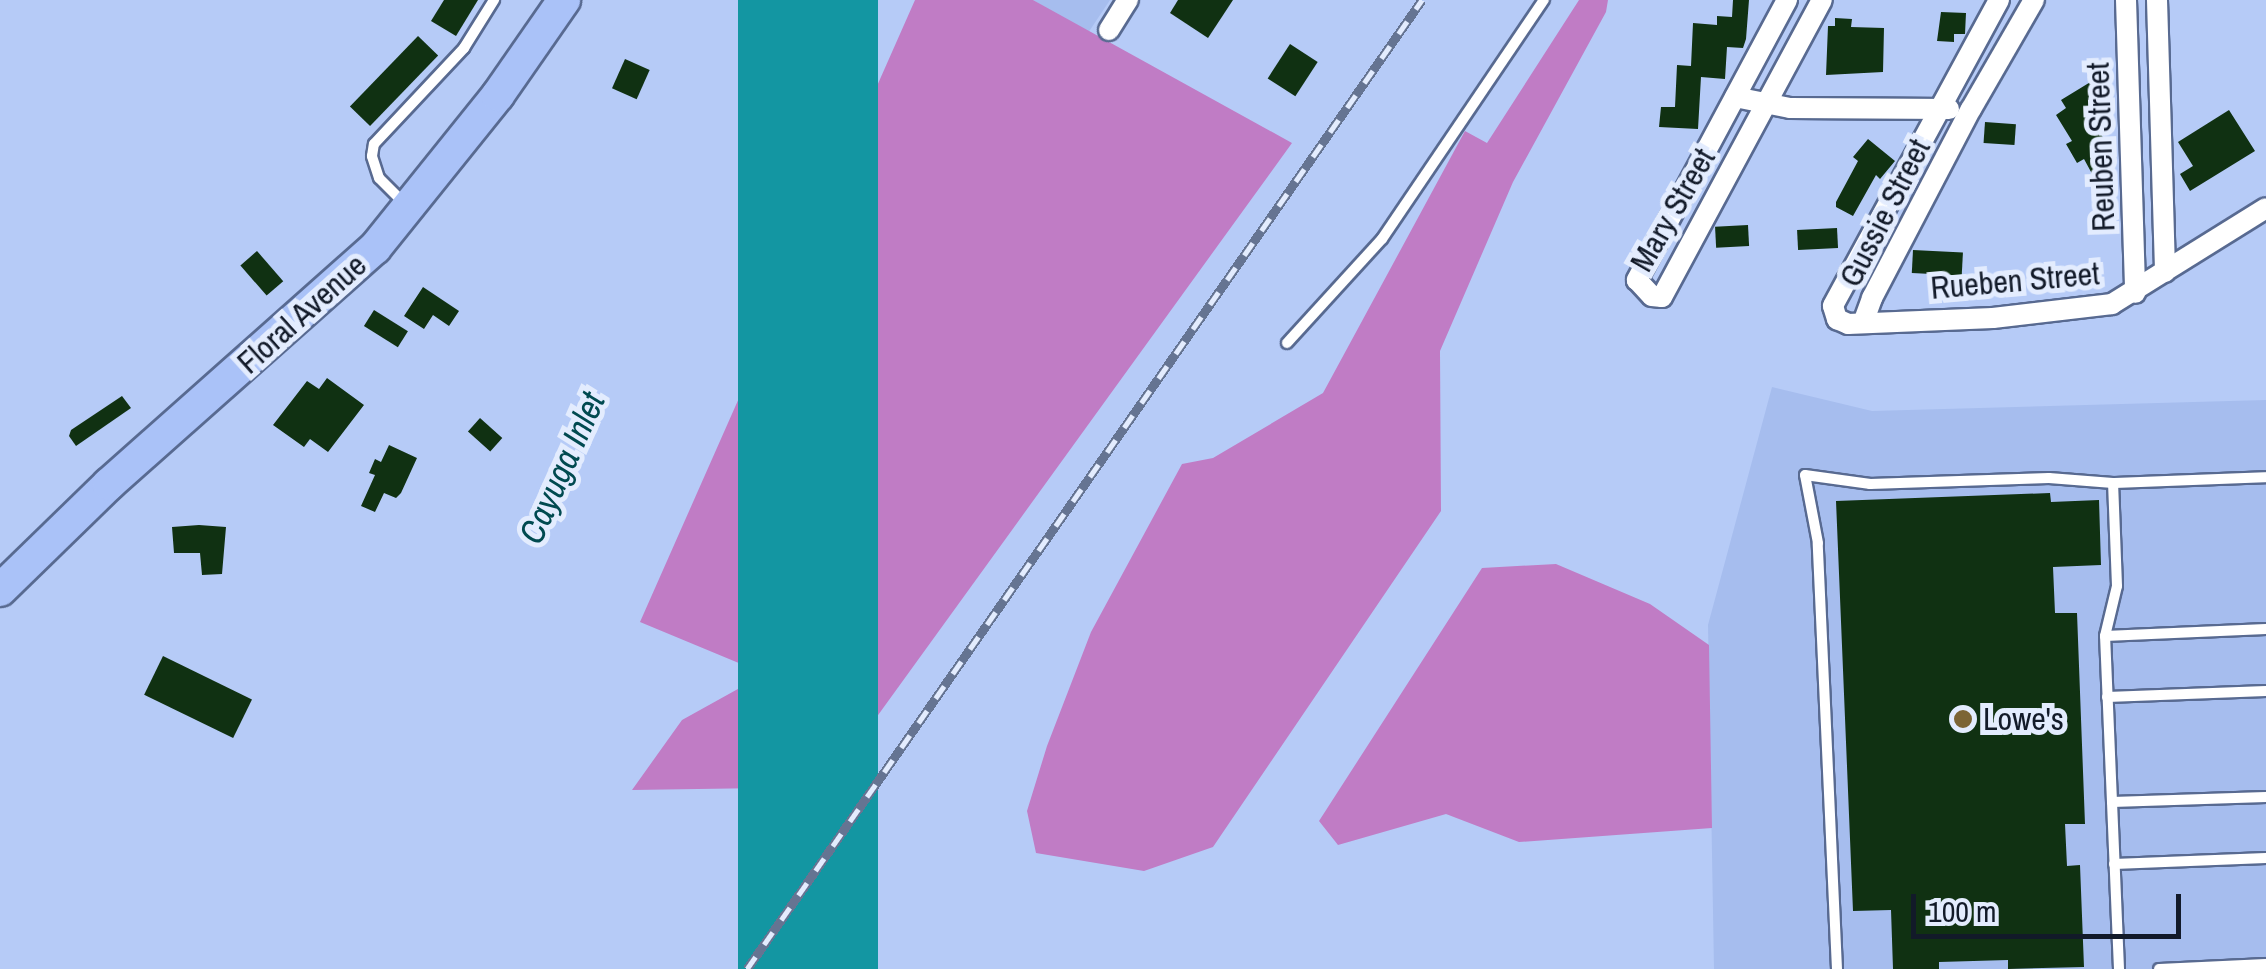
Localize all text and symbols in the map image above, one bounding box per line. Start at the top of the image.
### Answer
street label: Reuben Street [2079,62,2123,232]
street label: Gussie Street [1831,133,1939,293]
street label: Mary Street [1622,142,1724,278]
street label: Floral Avenue [229,246,375,382]
street label: Rueben Street [1929,254,2101,308]
water label: Cayuga Inlet [510,386,614,550]
place label: Lowe's [1983,700,2064,738]
marker: Lowe's [1952,708,1974,730]
scale bar [1916,874,2186,936]
text: 100 m [1928,891,1996,931]

